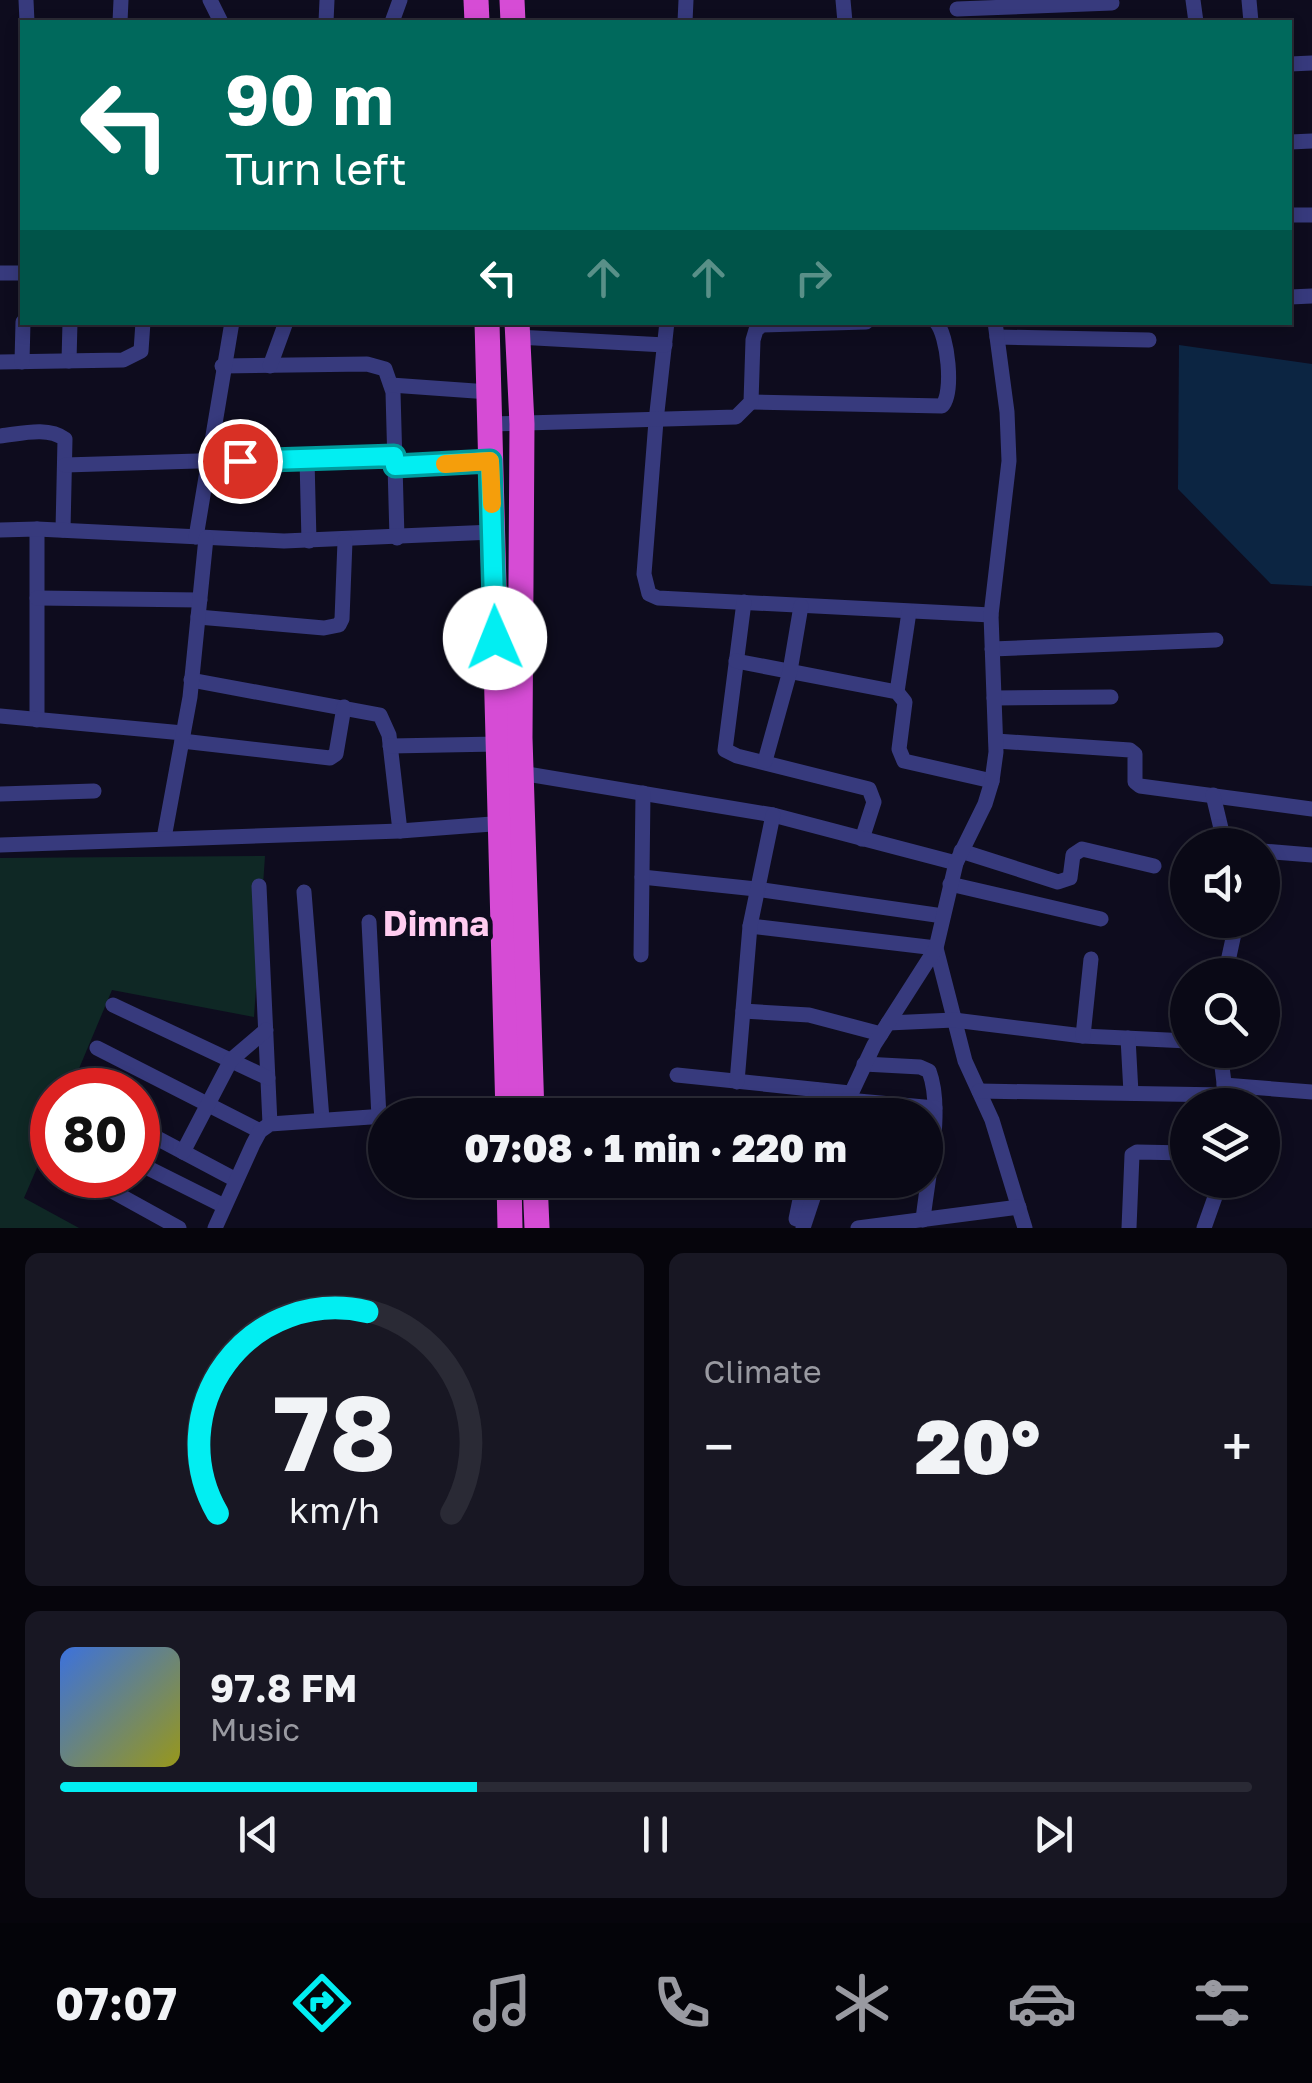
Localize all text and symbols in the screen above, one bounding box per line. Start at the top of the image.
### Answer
text: 90 m [225,56,394,140]
icon: left [60,60,190,190]
text: Turn left [225,141,407,195]
icon: left [471,250,526,305]
icon: ahead [576,250,631,305]
icon: ahead [681,250,736,305]
icon: right [786,250,841,305]
pin [198,419,283,504]
icon: arrive [213,434,268,489]
position arrow [443,586,547,690]
map controls [1170,828,1280,1198]
button: sound [1170,828,1280,938]
district label: Dimna [383,902,489,944]
button: search [1170,958,1280,1068]
speed limit sign: 80 [30,1068,160,1198]
button: layers [1170,1088,1280,1198]
text: 07:08 · 1 min · 220 m [464,1125,847,1170]
text: Climate [704,1352,822,1390]
text: 78 [273,1369,396,1494]
text: 20° [915,1400,1040,1491]
text: − [704,1413,734,1479]
text: + [1222,1413,1252,1479]
text: km/h [289,1488,380,1531]
text: 97.8 FM [210,1665,357,1710]
text: Music [210,1710,300,1748]
icon: previous [231,1807,286,1862]
icon: pause [628,1807,683,1862]
icon: next [1026,1807,1081,1862]
icon: directions [287,1968,357,2038]
icon: music [467,1968,537,2038]
icon: phone [647,1968,717,2038]
icon: climate [827,1968,897,2038]
icon: car [1007,1968,1077,2038]
icon: filters [1187,1968,1257,2038]
text: 07:07 [55,1976,177,2030]

